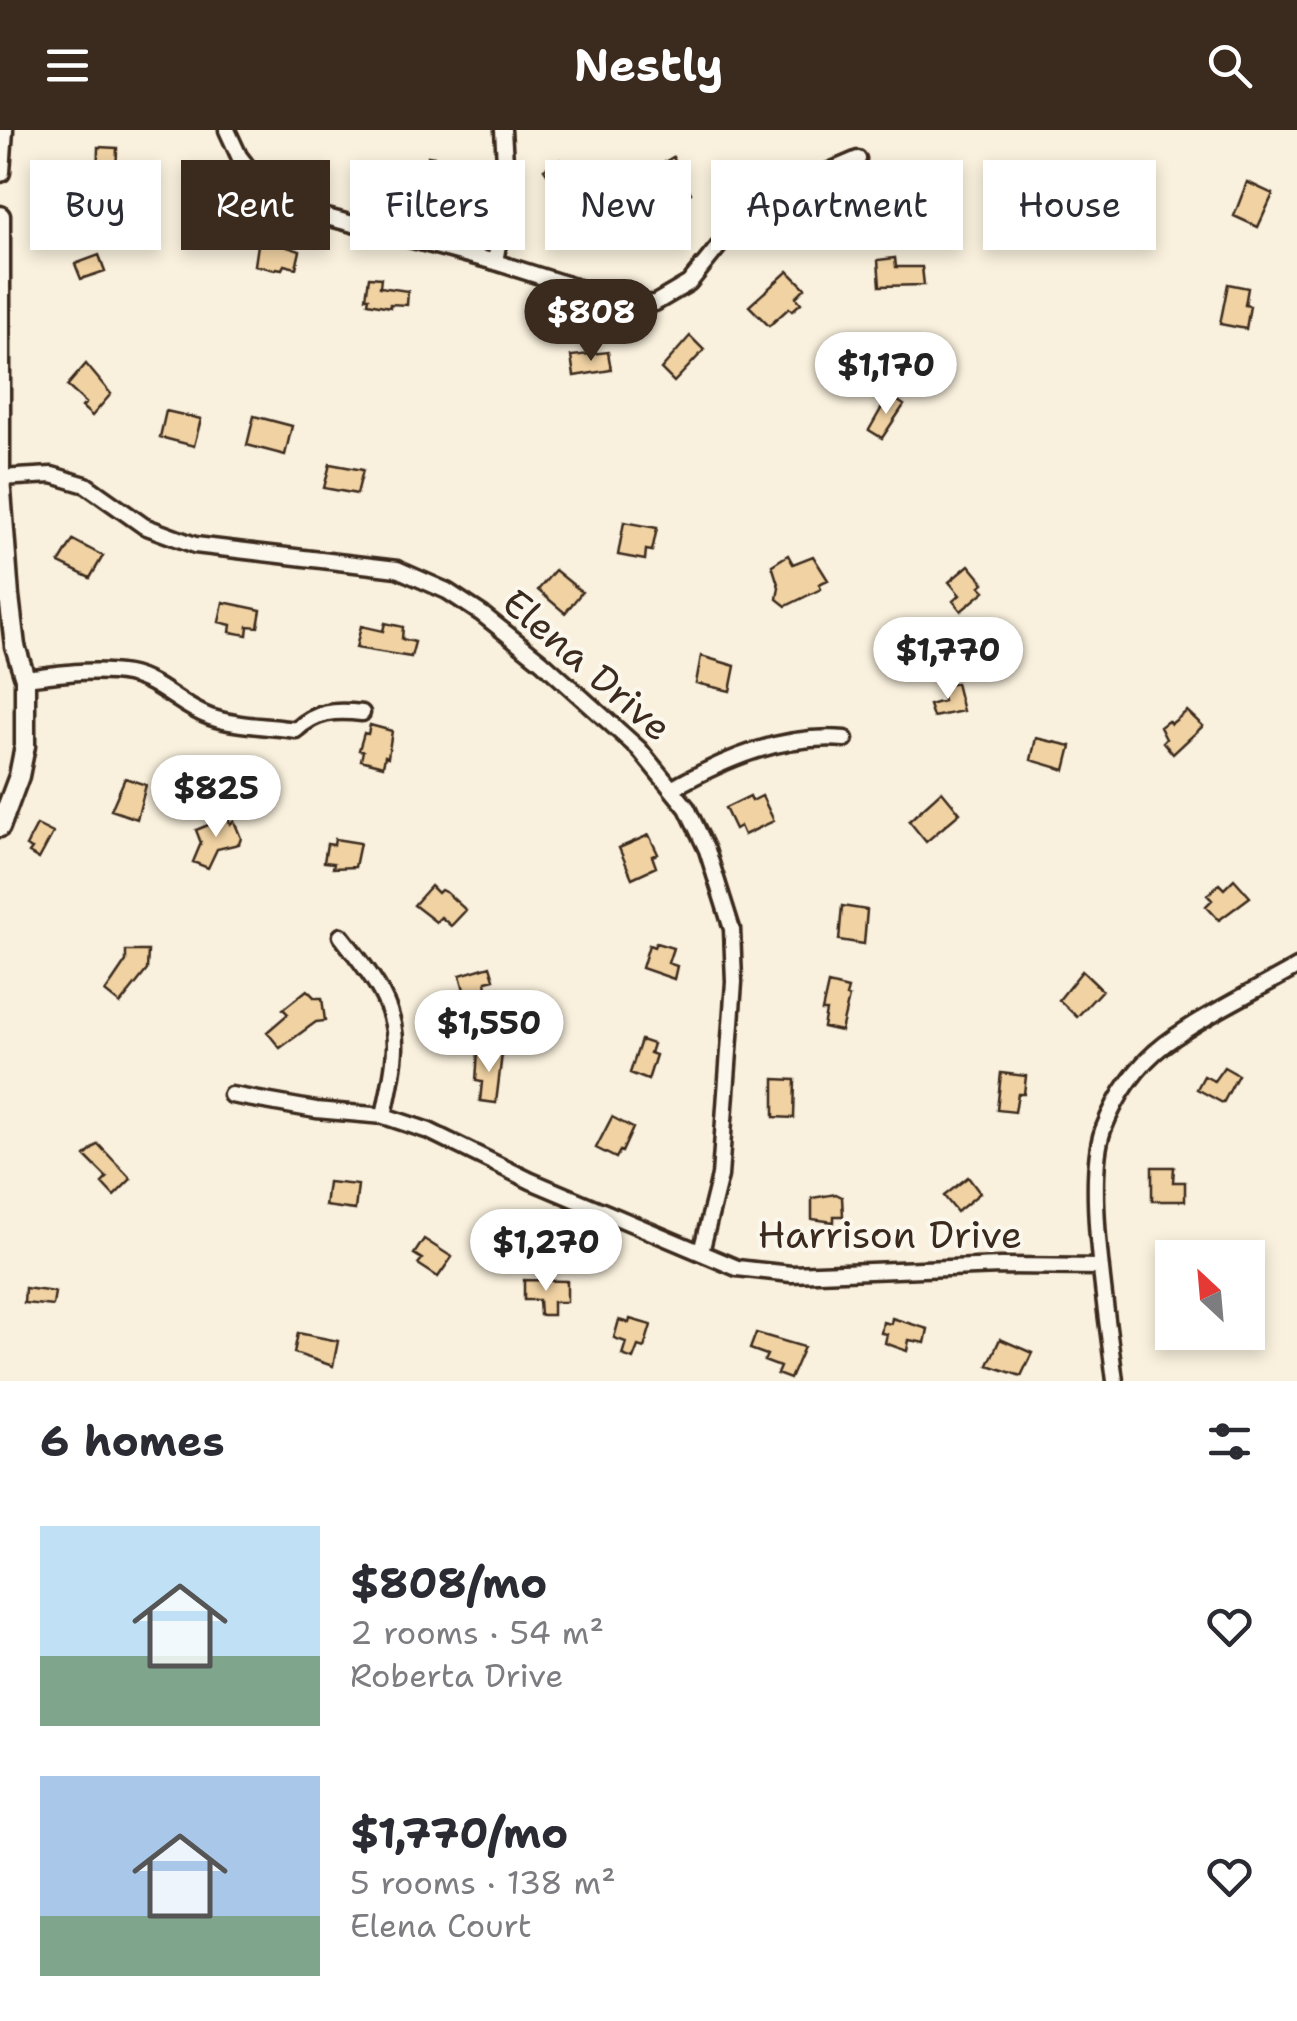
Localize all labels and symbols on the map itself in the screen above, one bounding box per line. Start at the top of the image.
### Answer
pin: $808 [532,279,650,364]
pin: $1,170 [805,332,967,417]
street label: Elena Drive [492,577,683,752]
pin: $1,770 [867,617,1029,702]
pin: $825 [157,755,275,840]
pin: $1,550 [408,990,570,1075]
pin: $1,270 [465,1209,627,1294]
street label: Harrison Drive [758,1209,1022,1260]
north arrow [1155,1240,1265,1350]

